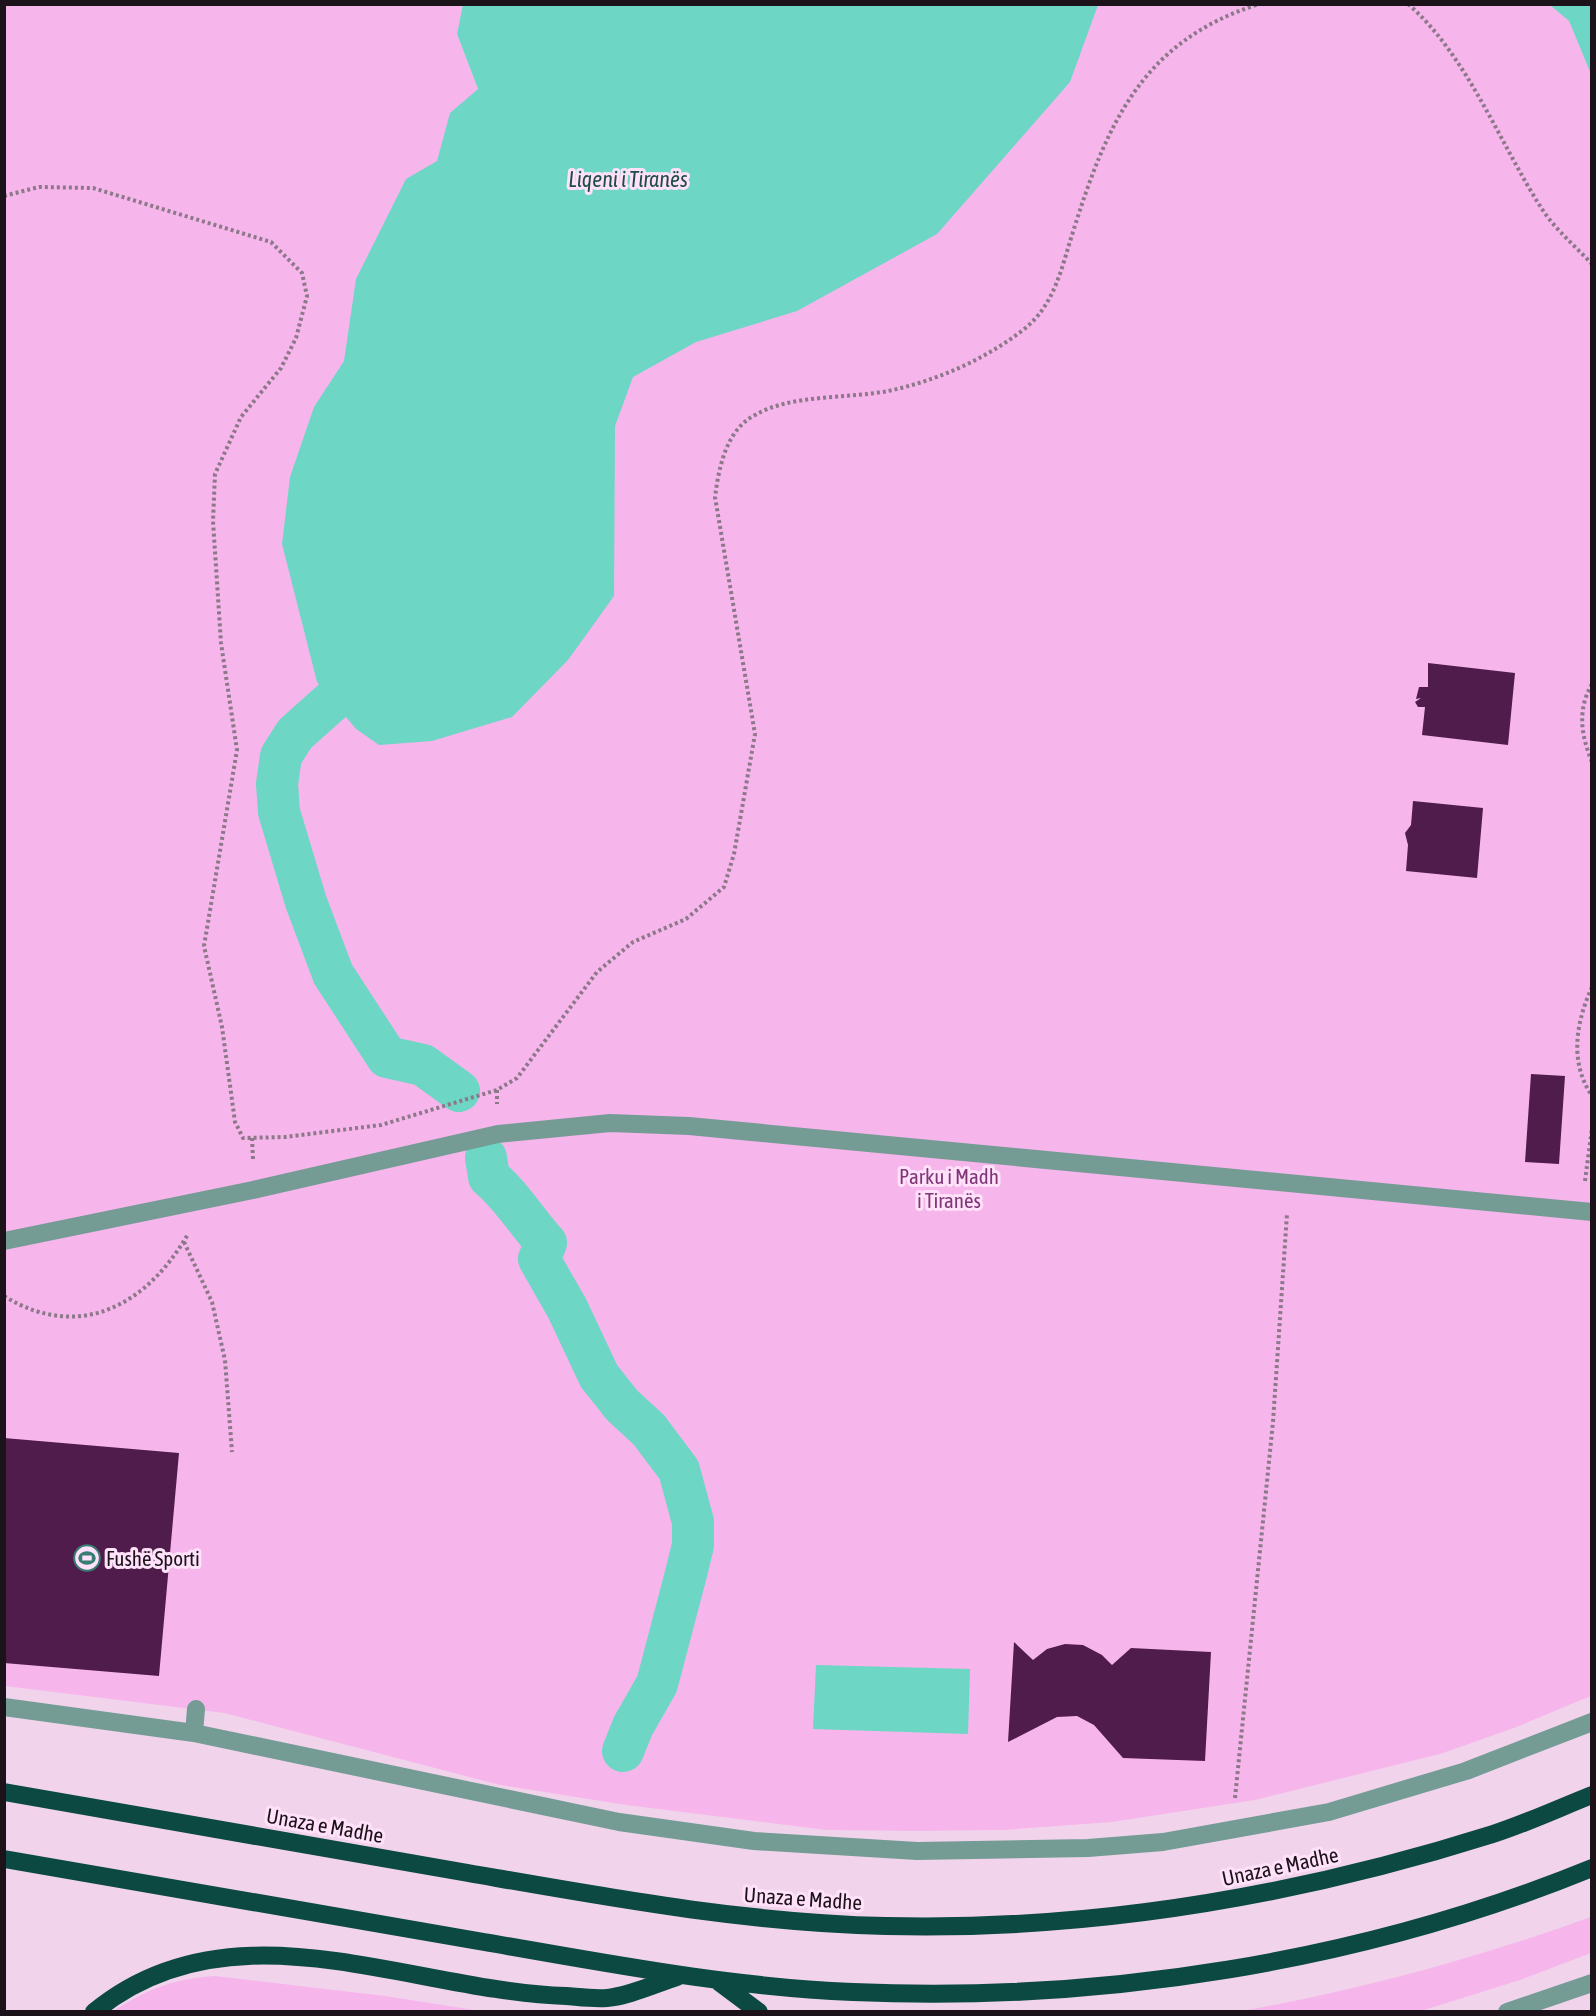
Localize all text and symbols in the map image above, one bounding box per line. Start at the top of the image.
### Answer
water label: Liqeni i Tiranës [568,166,688,192]
park label: Parku i Madh i Tiranës [899,1164,999,1212]
sports icon: Fushë Sporti [72,1543,102,1573]
place label: Fushë Sporti [106,1546,200,1570]
street label: Unaza e Madhe [265,1803,385,1847]
street label: Unaza e Madhe [1220,1842,1340,1890]
street label: Unaza e Madhe [743,1882,863,1914]

